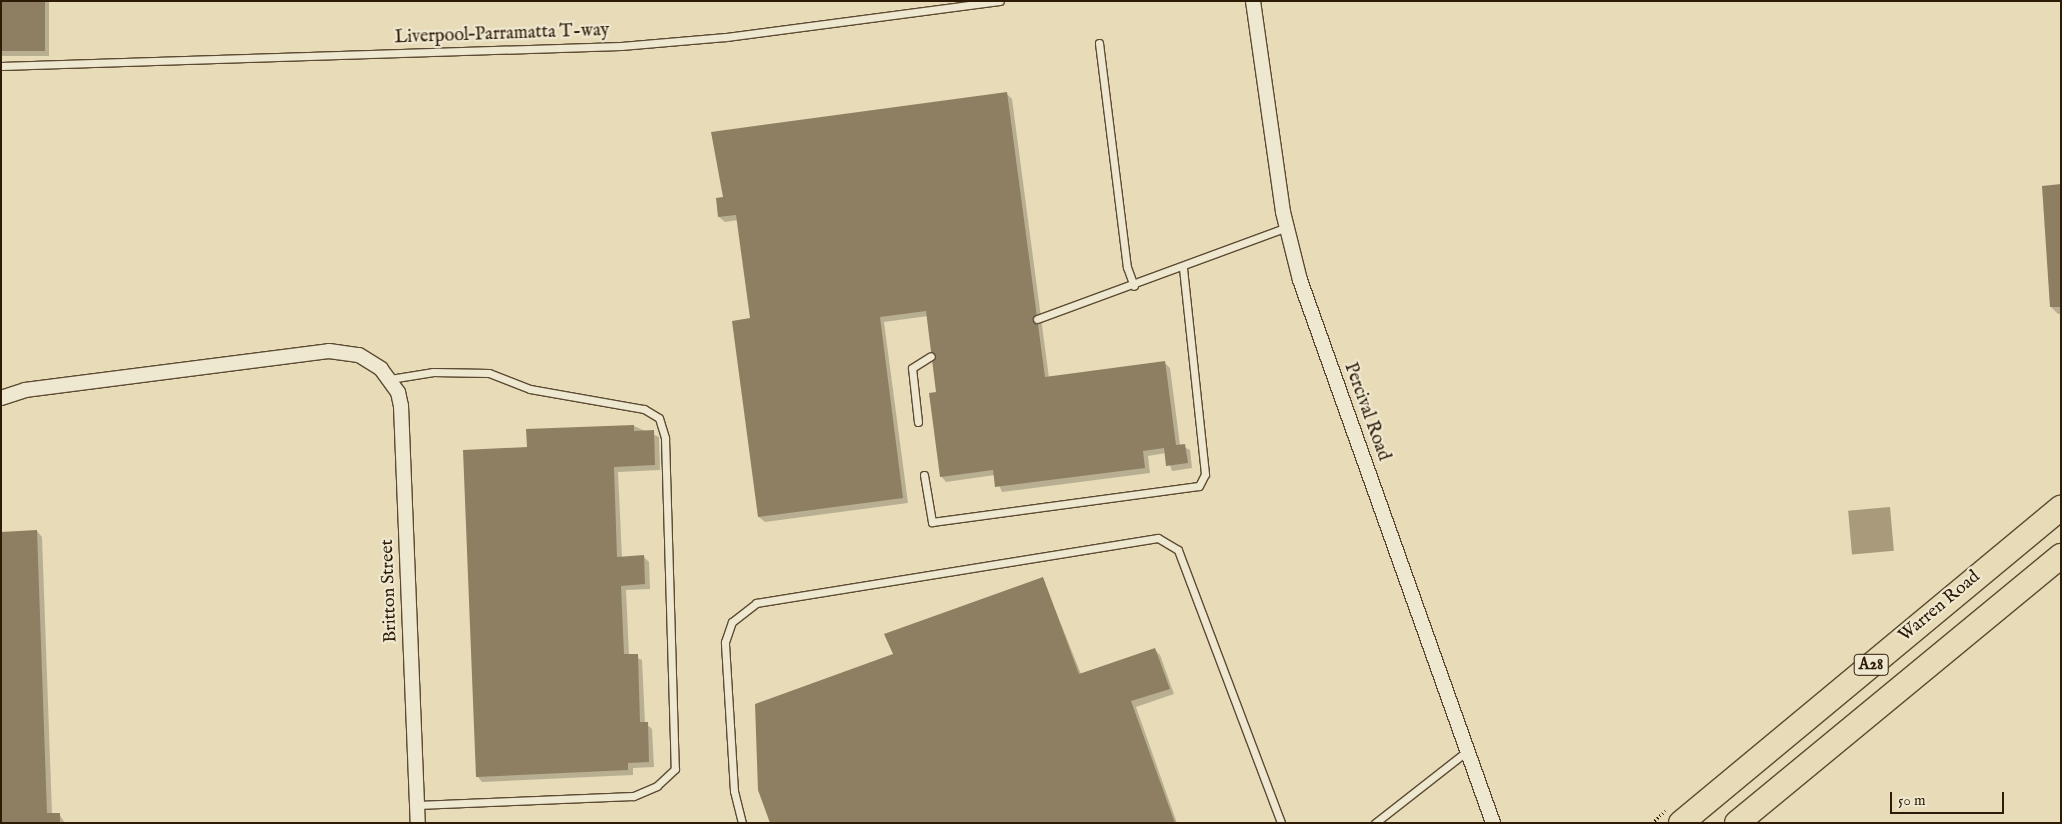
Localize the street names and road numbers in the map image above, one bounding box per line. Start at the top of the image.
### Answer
street label: Liverpool–Parramatta T-way [394,20,610,50]
street label: Percival Road [1338,360,1394,464]
street label: Britton Street [377,539,403,643]
street label: Warren Road [1895,567,1985,647]
road number: A28 [1854,652,1888,678]

